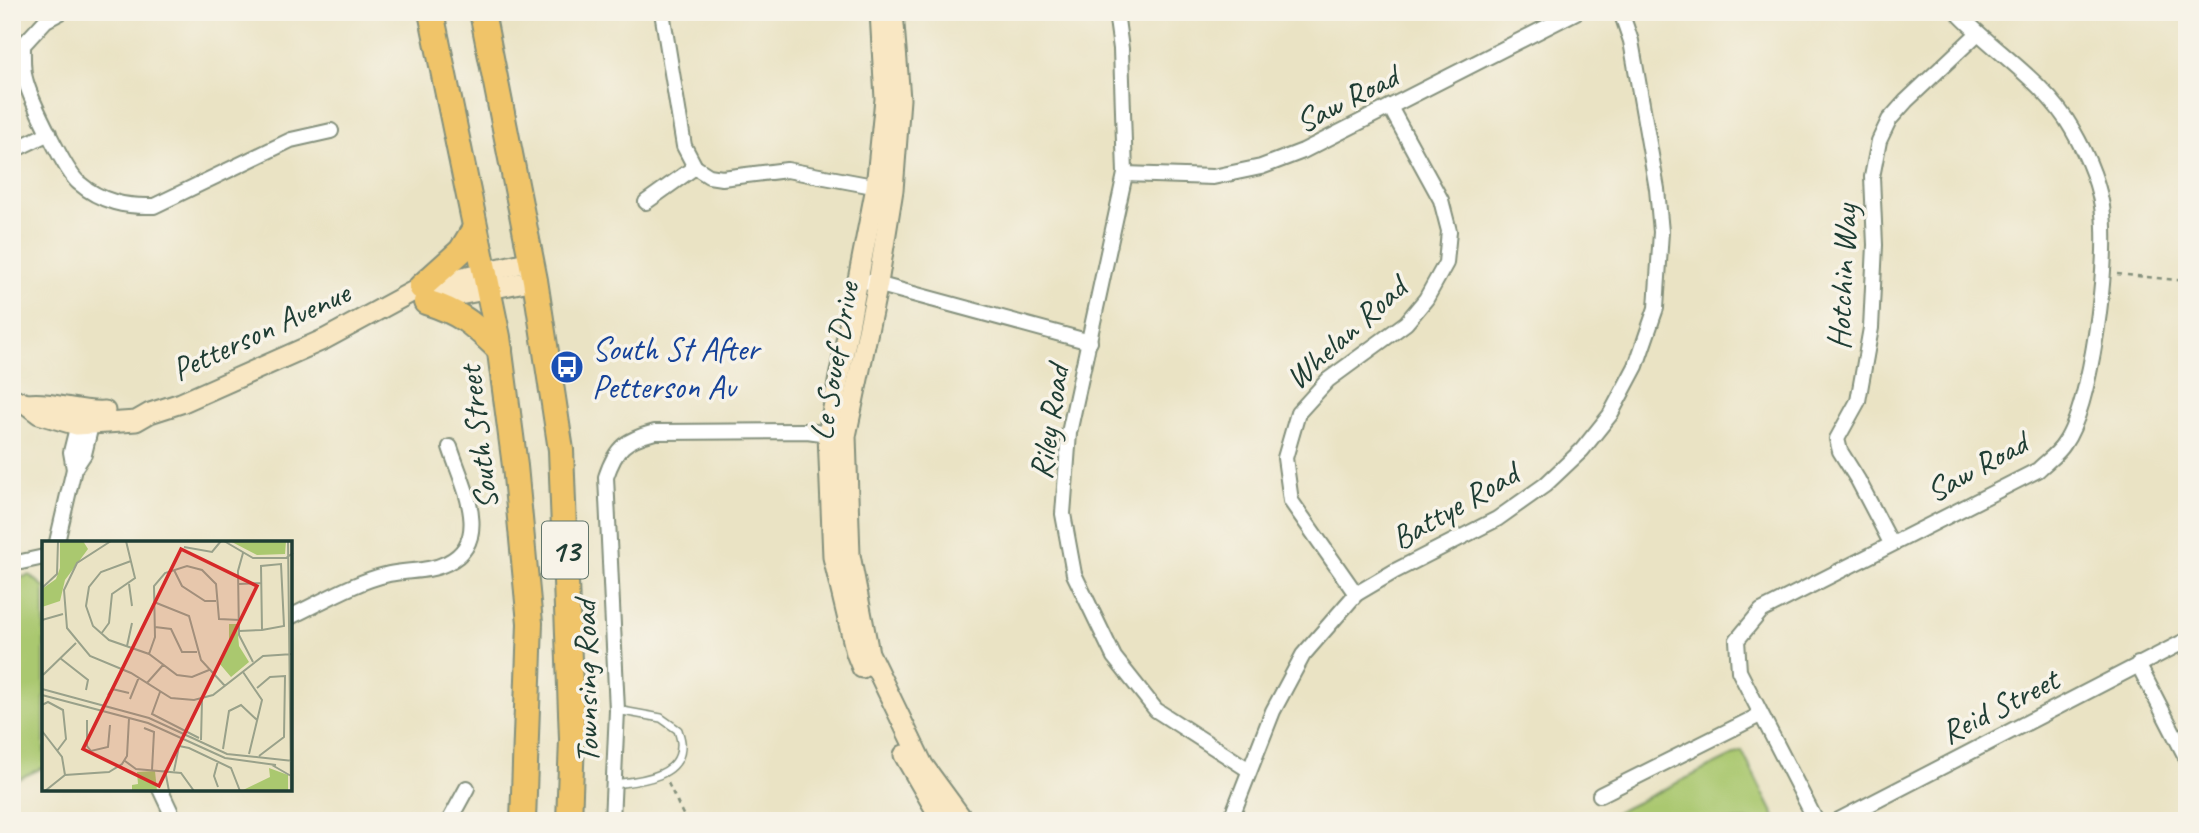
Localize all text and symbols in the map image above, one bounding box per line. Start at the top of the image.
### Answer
street label: Saw Road [1288,53,1409,142]
street label: Hotchin Way [1817,201,1867,351]
street label: Whelan Road [1276,264,1419,398]
street label: Petterson Avenue [165,270,358,390]
street label: Le Souef Drive [799,277,869,443]
place label: South St After Petterson Av [592,328,762,408]
bus stop icon: South St After Petterson Av [548,348,586,386]
street label: Riley Road [1019,357,1080,482]
street label: South Street [448,360,508,512]
street label: Saw Road [1918,420,2039,512]
street label: Battye Road [1383,450,1530,559]
road number: 13 [542,522,588,578]
inset map [42,541,292,791]
street label: Townsing Road [563,595,608,764]
street label: Reid Street [1934,657,2068,753]

